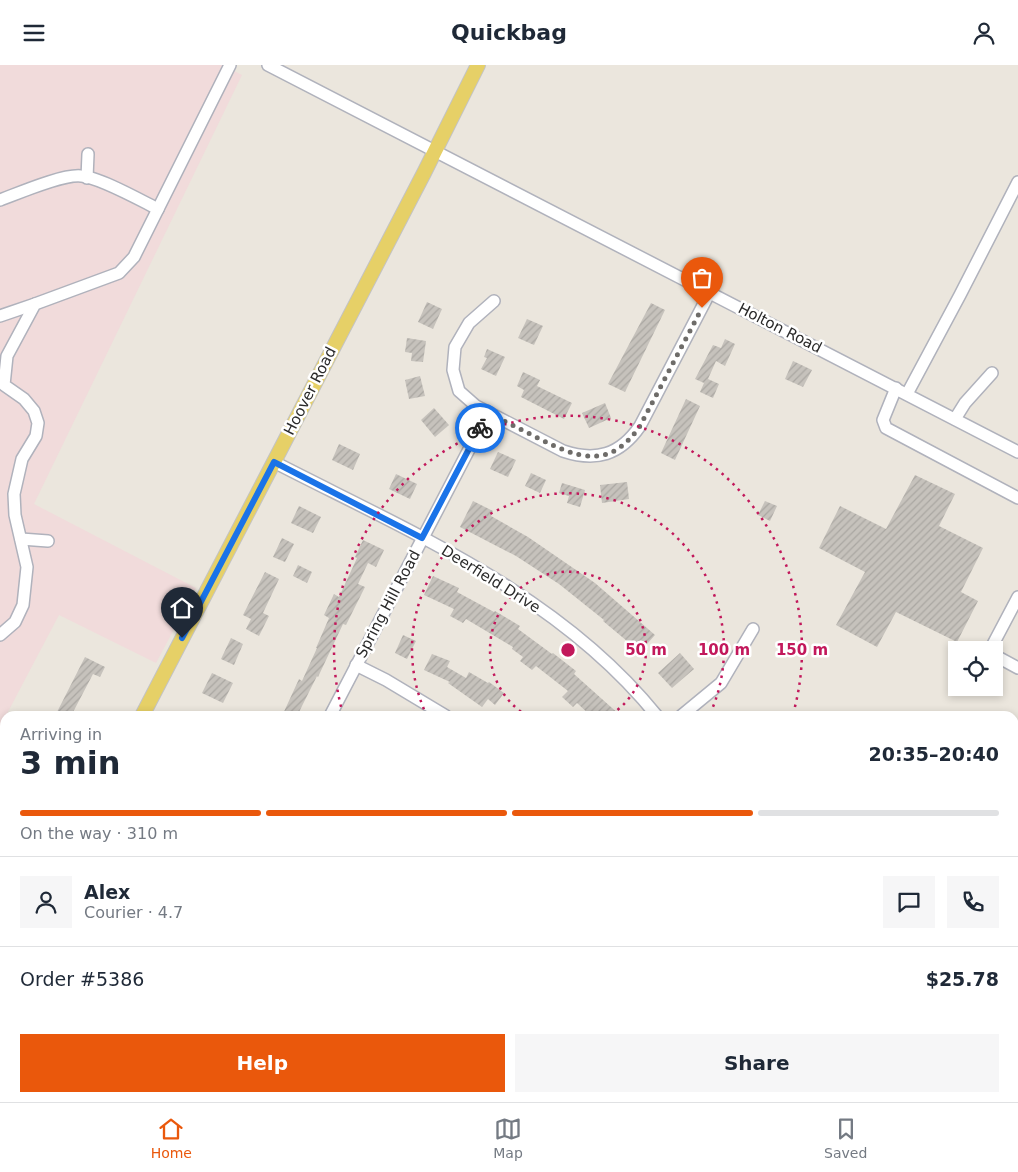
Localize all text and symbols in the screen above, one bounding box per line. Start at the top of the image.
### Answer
icon: menu [20,19,48,47]
icon: person [970,19,998,47]
text: Quickbag [451,20,567,45]
pin [681,257,723,308]
icon: bag [688,264,716,292]
street label: Holton Road [735,299,825,357]
street label: Hoover Road [280,344,340,438]
courier [455,403,505,453]
icon: bike [466,414,494,442]
street label: Deerfield Drive [438,541,544,617]
street label: Spring Hill Road [352,547,424,661]
pin [161,587,203,638]
icon: home [168,594,196,622]
centre of rings [559,641,577,659]
text: 50 m [625,641,667,659]
text: 100 m [698,641,750,659]
text: 150 m [776,641,828,659]
map controls [948,641,1003,696]
button: locate [948,641,1003,696]
text: Arriving in [20,725,102,744]
text: 20:35–20:40 [869,743,999,765]
text: 3 min [20,744,121,782]
text: On the way · 310 m [20,824,178,843]
button: person [20,876,72,928]
button: chat [883,876,935,928]
button: phone [947,876,999,928]
text: Alex [84,881,130,903]
text: Courier · 4.7 [84,903,183,922]
text: Order #5386 [20,968,144,990]
text: $25.78 [926,968,999,990]
button: Help [20,1034,505,1092]
button: Share [515,1034,999,1092]
tab: Home [151,1115,192,1161]
tab: Map [493,1115,523,1161]
tab: Saved [824,1115,867,1161]

